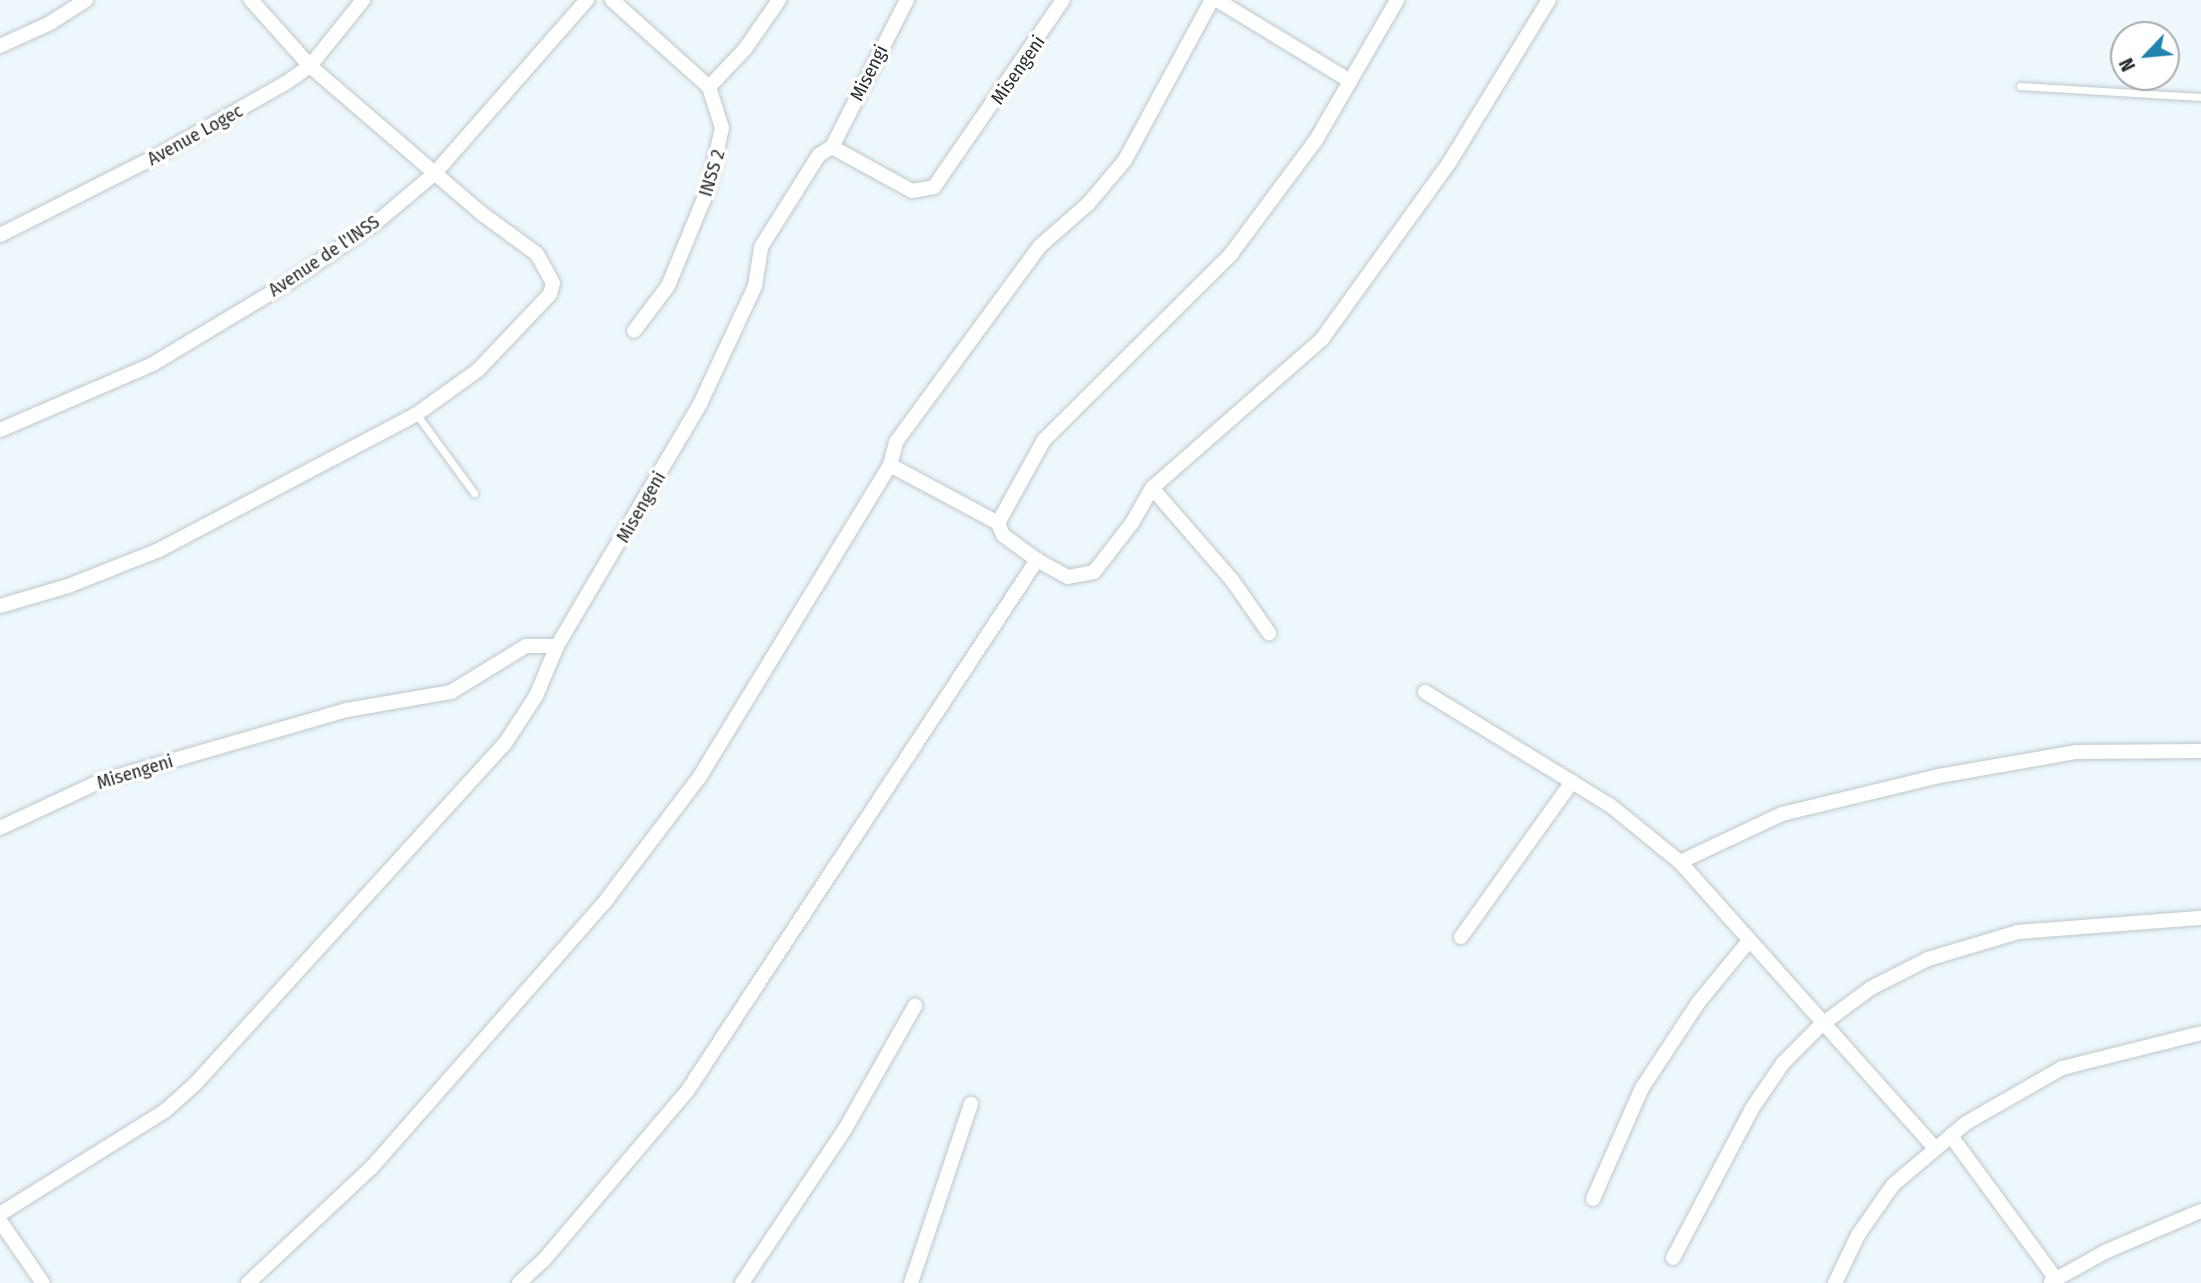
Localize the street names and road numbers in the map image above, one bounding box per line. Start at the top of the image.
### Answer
street label: Misengeni [986,31,1050,109]
street label: Misengi [845,41,893,105]
street label: Avenue Logec [143,99,247,171]
street label: INSS 2 [694,147,730,199]
street label: Avenue de l'INSS [264,210,384,302]
street label: Misengeni [611,467,671,547]
street label: Misengeni [94,750,176,794]

